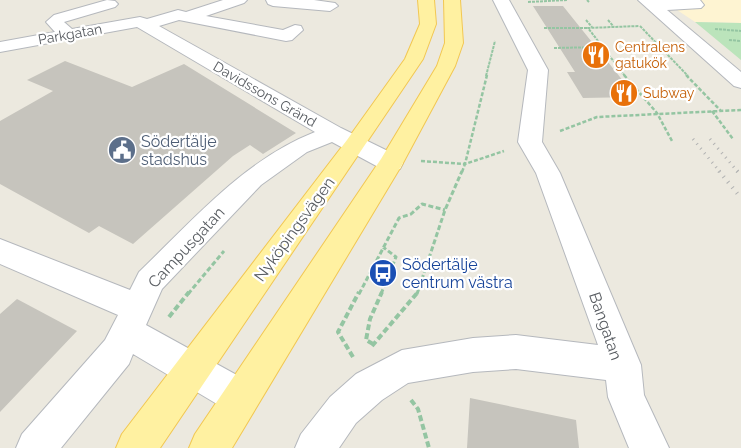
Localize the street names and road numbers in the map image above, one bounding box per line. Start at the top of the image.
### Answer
street label: Parkgatan [37,20,103,48]
street label: Davidssons Gränd [211,58,319,130]
street label: Nyköpingsvägen [250,173,339,285]
street label: Campusgatan [144,203,229,292]
street label: Bangatan [585,290,626,363]

